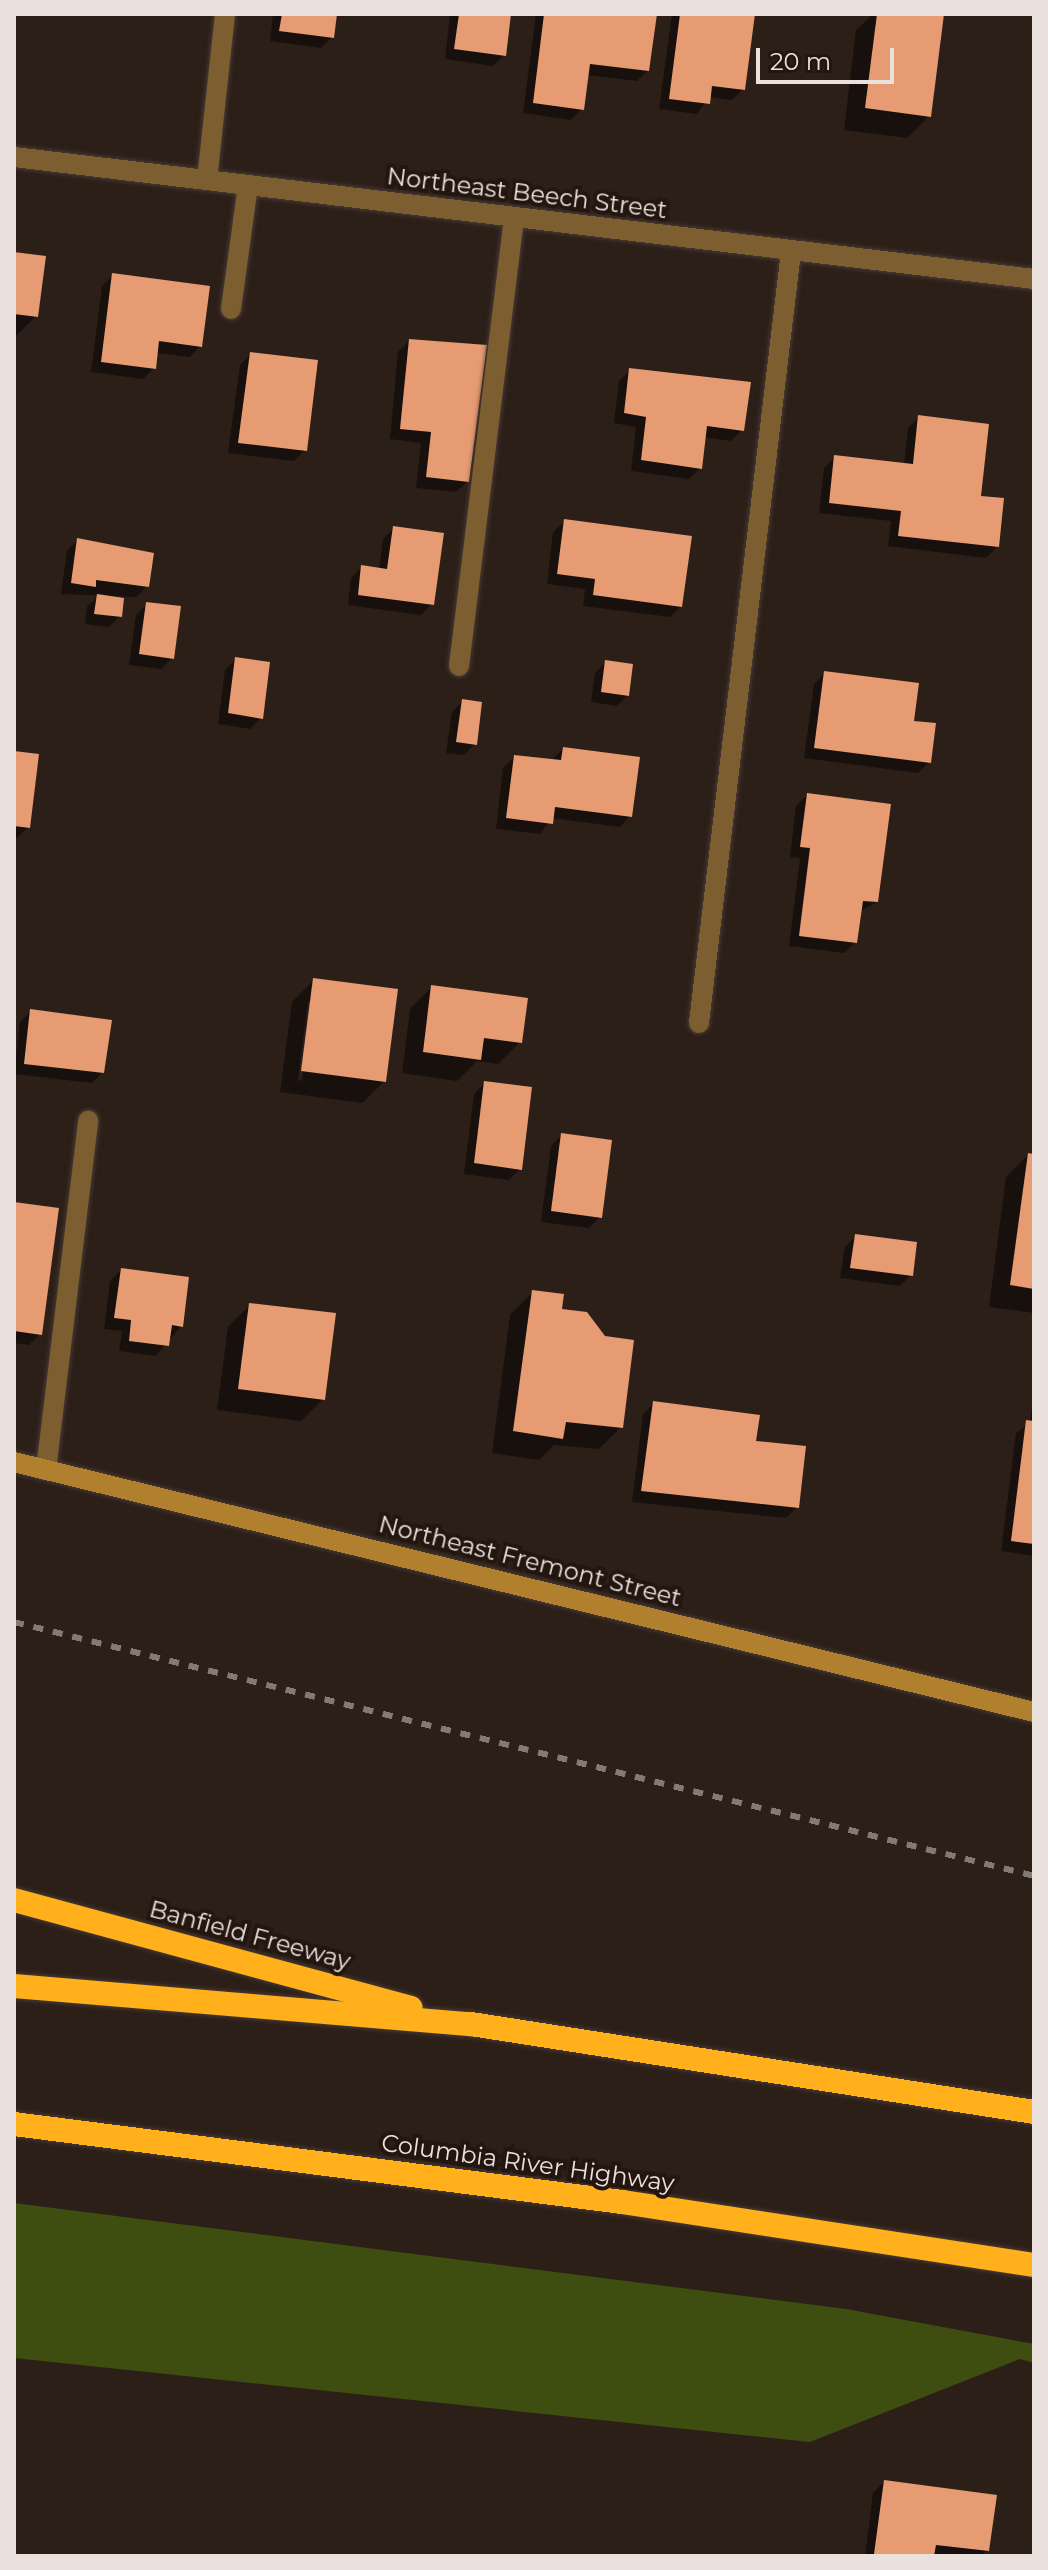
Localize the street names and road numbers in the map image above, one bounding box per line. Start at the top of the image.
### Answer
street label: Northeast Beech Street [385,162,669,224]
street label: Northeast Fremont Street [376,1509,684,1613]
street label: Banfield Freeway [146,1894,354,1976]
street label: Columbia River Highway [380,2128,676,2198]

